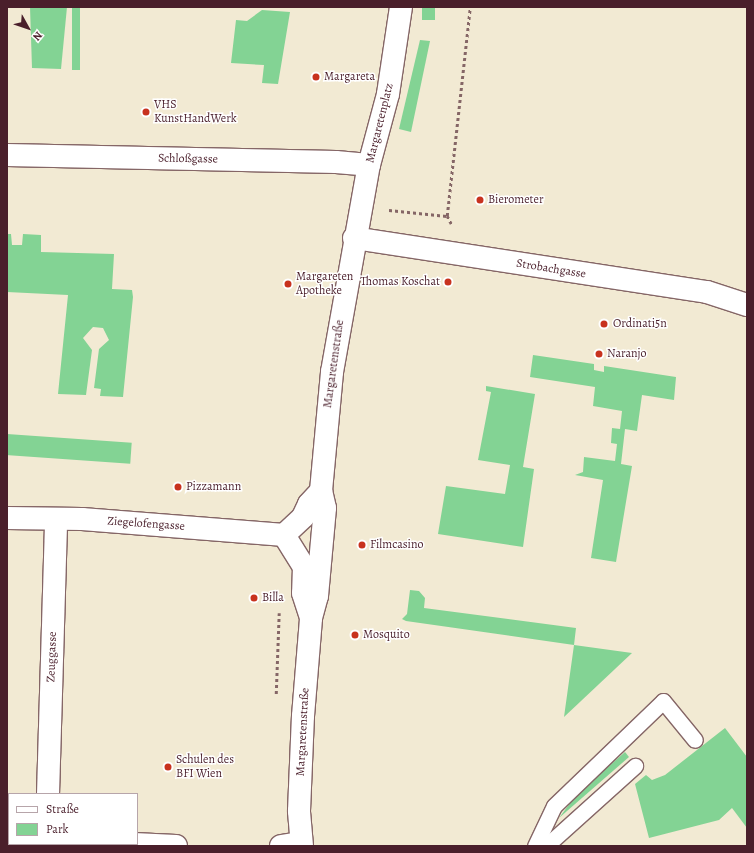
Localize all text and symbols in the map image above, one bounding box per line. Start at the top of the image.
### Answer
north arrow [8,8,48,48]
text: N [29,28,46,44]
place label: Margareta [324,70,375,84]
marker: Margareta [311,72,321,82]
street label: Margaretenplatz [363,82,397,164]
place label: VHS KunstHandWerk [154,98,237,126]
marker: VHS KunstHandWerk [141,107,151,117]
street label: Schloßgasse [158,151,218,167]
place label: Bierometer [488,193,544,207]
marker: Bierometer [475,195,485,205]
street label: Strobachgasse [515,256,587,282]
place label: Margareten Apotheke [296,270,353,298]
place label: Thomas Koschat [360,275,440,289]
marker: Thomas Koschat [443,277,453,287]
marker: Margareten Apotheke [283,279,293,289]
place label: Ordinati5n [613,317,667,331]
marker: Ordinati5n [598,318,610,330]
street label: Margaretenstraße [321,319,347,409]
place label: Naranjo [607,347,647,361]
marker: Naranjo [594,349,604,359]
place label: Pizzamann [186,480,241,494]
marker: Pizzamann [173,482,183,492]
street label: Ziegelofengasse [107,514,185,534]
place label: Filmcasino [370,538,424,552]
marker: Filmcasino [357,540,367,550]
place label: Billa [262,591,284,605]
marker: Billa [249,593,259,603]
place label: Mosquito [363,628,410,642]
marker: Mosquito [350,630,360,640]
street label: Zeuggasse [44,631,60,683]
street label: Margaretenstraße [293,687,313,777]
place label: Schulen des BFI Wien [176,753,234,781]
marker: Schulen des BFI Wien [163,762,173,772]
legend [8,793,138,845]
text: Straße [46,801,79,817]
text: Park [46,821,69,837]

